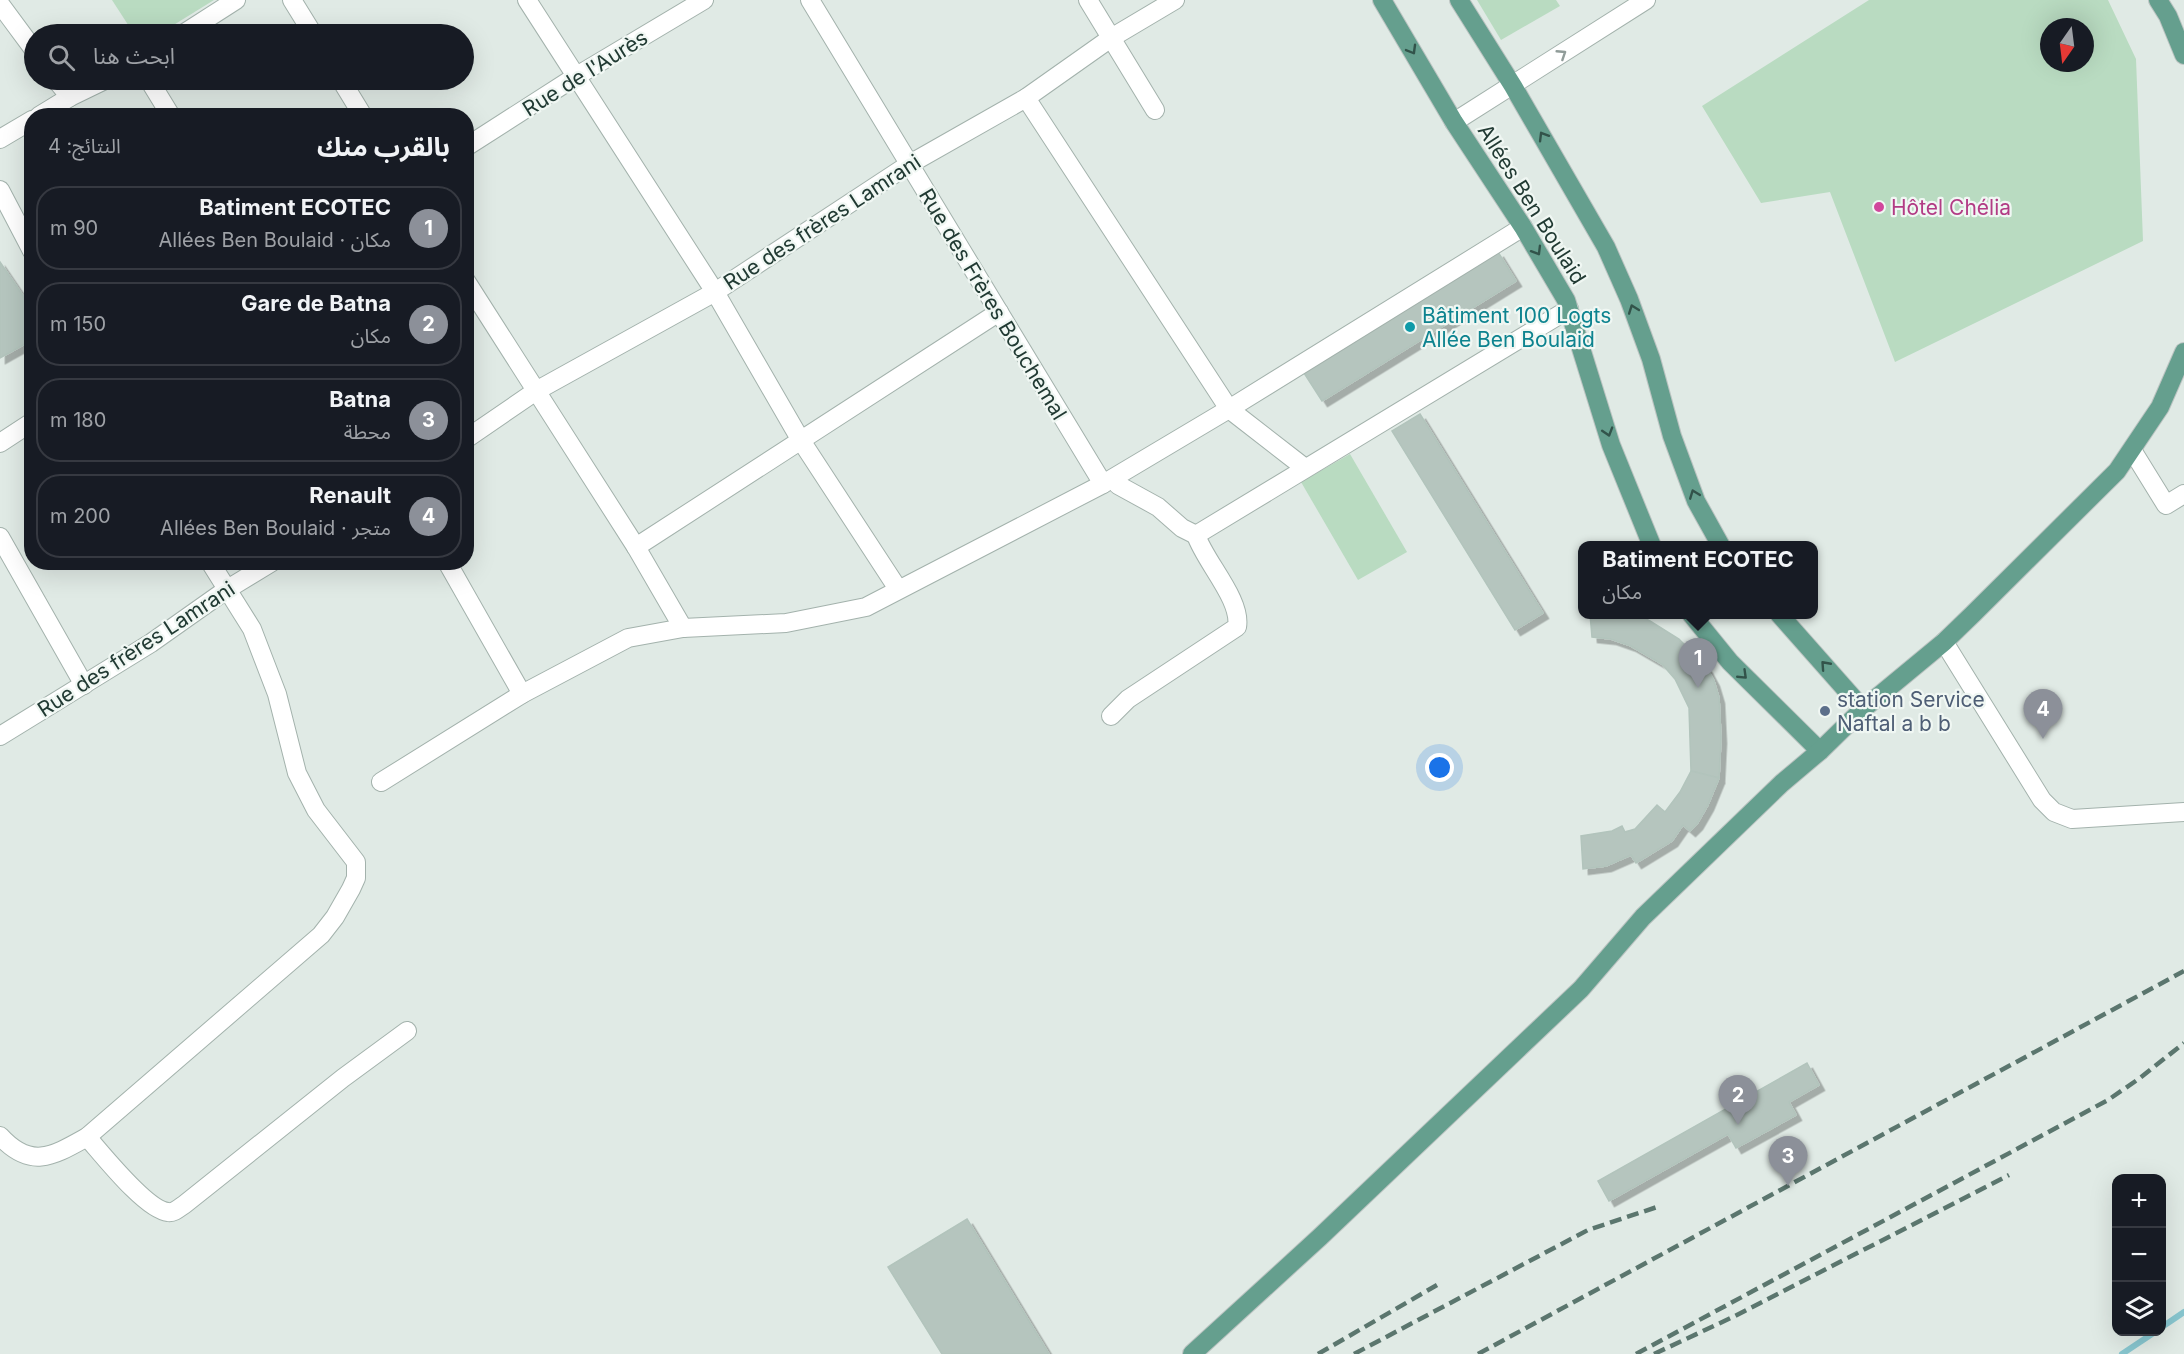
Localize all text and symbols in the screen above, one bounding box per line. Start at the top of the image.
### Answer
north arrow [2040,18,2094,72]
search box [24,24,474,90]
street label: Rue de l'Aurès [518,25,652,121]
icon: search [45,41,78,74]
text: ابحث هنا [93,43,175,69]
one-way arrow [1404,44,1416,55]
one-way arrow [1556,50,1566,62]
street label: Allées Ben Boulaid [1473,119,1591,289]
text: بالقرب منك [317,131,450,162]
one-way arrow [1538,132,1550,142]
text: النتائج: 4 [48,134,121,158]
street label: Rue des frères Lamrani [719,149,925,295]
street label: Rue des Frères Bouchemal [914,184,1072,424]
text: Batiment ECOTEC [199,194,391,220]
place label: Hôtel Chélia [1891,195,2011,220]
marker: Hôtel Chélia [1872,200,1886,214]
text: 90 m [50,216,98,240]
text: 1 [424,216,433,240]
text: مكان · Allées Ben Boulaid [159,228,391,252]
one-way arrow [1530,245,1542,255]
text: Gare de Batna [241,290,391,316]
place label: Bâtiment 100 Logts Allée Ben Boulaid [1422,303,1611,352]
one-way arrow [1627,304,1640,315]
text: 150 m [50,312,106,336]
text: 2 [422,312,435,336]
marker: Bâtiment 100 Logts Allée Ben Boulaid [1403,320,1417,334]
text: مكان [351,324,391,348]
text: Batna [329,386,391,412]
text: 180 m [50,408,106,432]
text: 3 [422,408,435,432]
text: محطة [344,420,391,444]
one-way arrow [1600,426,1613,437]
text: Renault [309,482,391,508]
one-way arrow [1688,489,1701,500]
text: 200 m [50,504,111,528]
text: 4 [422,504,435,528]
text: متجر · Allées Ben Boulaid [160,516,391,540]
popup [1578,541,1818,619]
text: Batiment ECOTEC [1602,546,1794,572]
street label: Rue des frères Lamrani [33,576,239,722]
text: مكان [1602,580,1642,604]
pin: 1 [1678,638,1718,688]
one-way arrow [1821,661,1832,671]
one-way arrow [1736,668,1746,679]
place label: station Service Naftal a b b [1837,687,1985,736]
pin: 4 [2024,690,2062,739]
marker: station Service Naftal a b b [1818,704,1832,718]
your location [1425,753,1454,782]
pin: 2 [1718,1076,1758,1125]
pin: 3 [1768,1136,1808,1186]
map controls [2112,1174,2166,1336]
button: + [2112,1174,2166,1228]
button: − [2112,1228,2166,1282]
button: layers [2112,1282,2166,1336]

